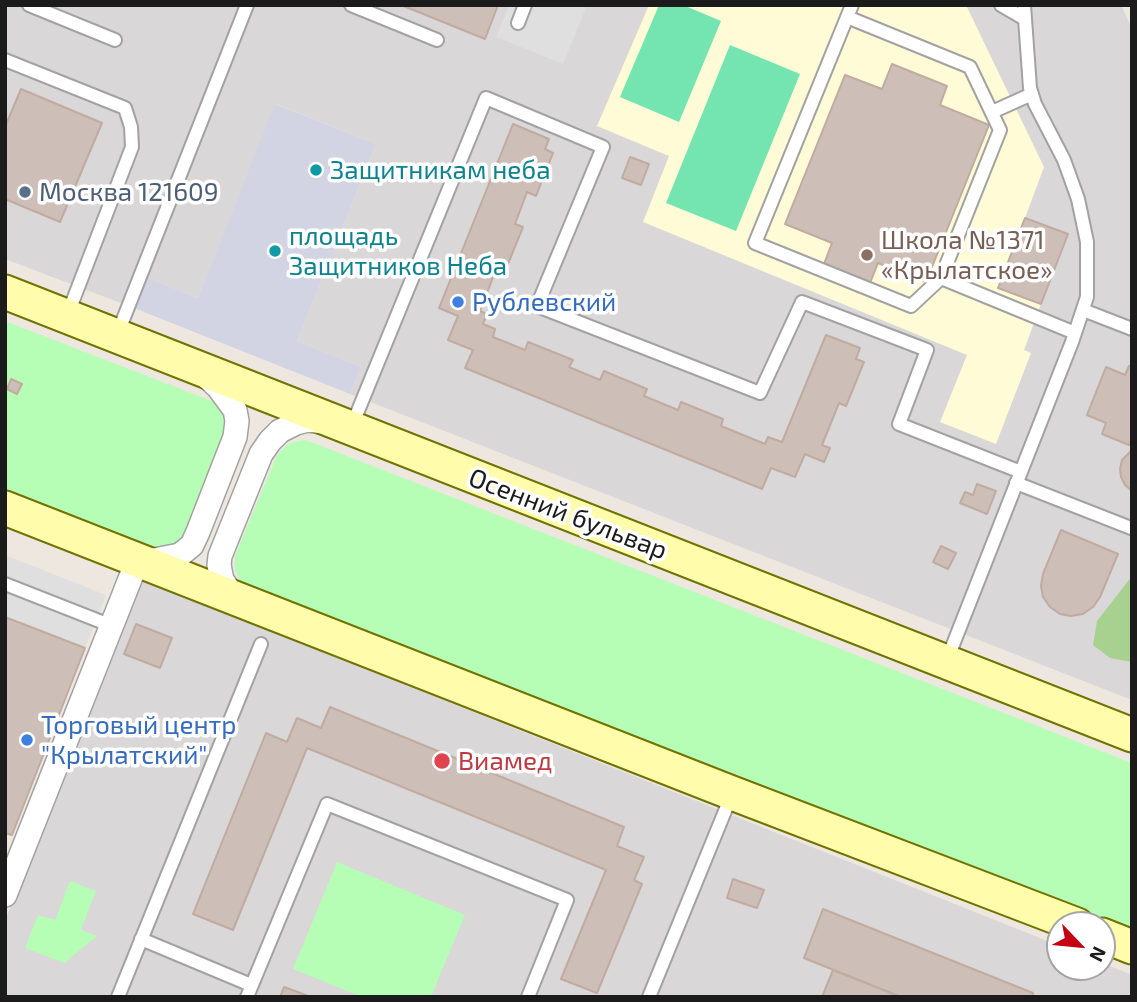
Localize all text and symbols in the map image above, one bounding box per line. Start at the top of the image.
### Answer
place label: Защитникам неба [330,154,551,186]
marker: Защитникам неба [308,162,324,178]
place label: Москва 121609 [39,176,219,208]
marker: Москва 121609 [17,184,33,200]
place label: площадь Защитников Неба [289,220,507,282]
place label: Школа №1371 «Крылатское» [881,224,1053,286]
marker: площадь Защитников Неба [267,243,283,259]
marker: Школа №1371 «Крылатское» [859,247,875,263]
place label: Рублевский [472,286,616,318]
marker: Рублевский [450,294,466,310]
street label: Осенний бульвар [464,462,672,566]
place label: Торговый центр "Крылатский" [41,709,236,770]
marker: Торговый центр "Крылатский" [19,732,35,748]
place label: Виамед [458,745,552,777]
marker: Виамед [432,751,452,771]
north arrow [1046,911,1116,981]
text: N [1085,943,1112,966]

